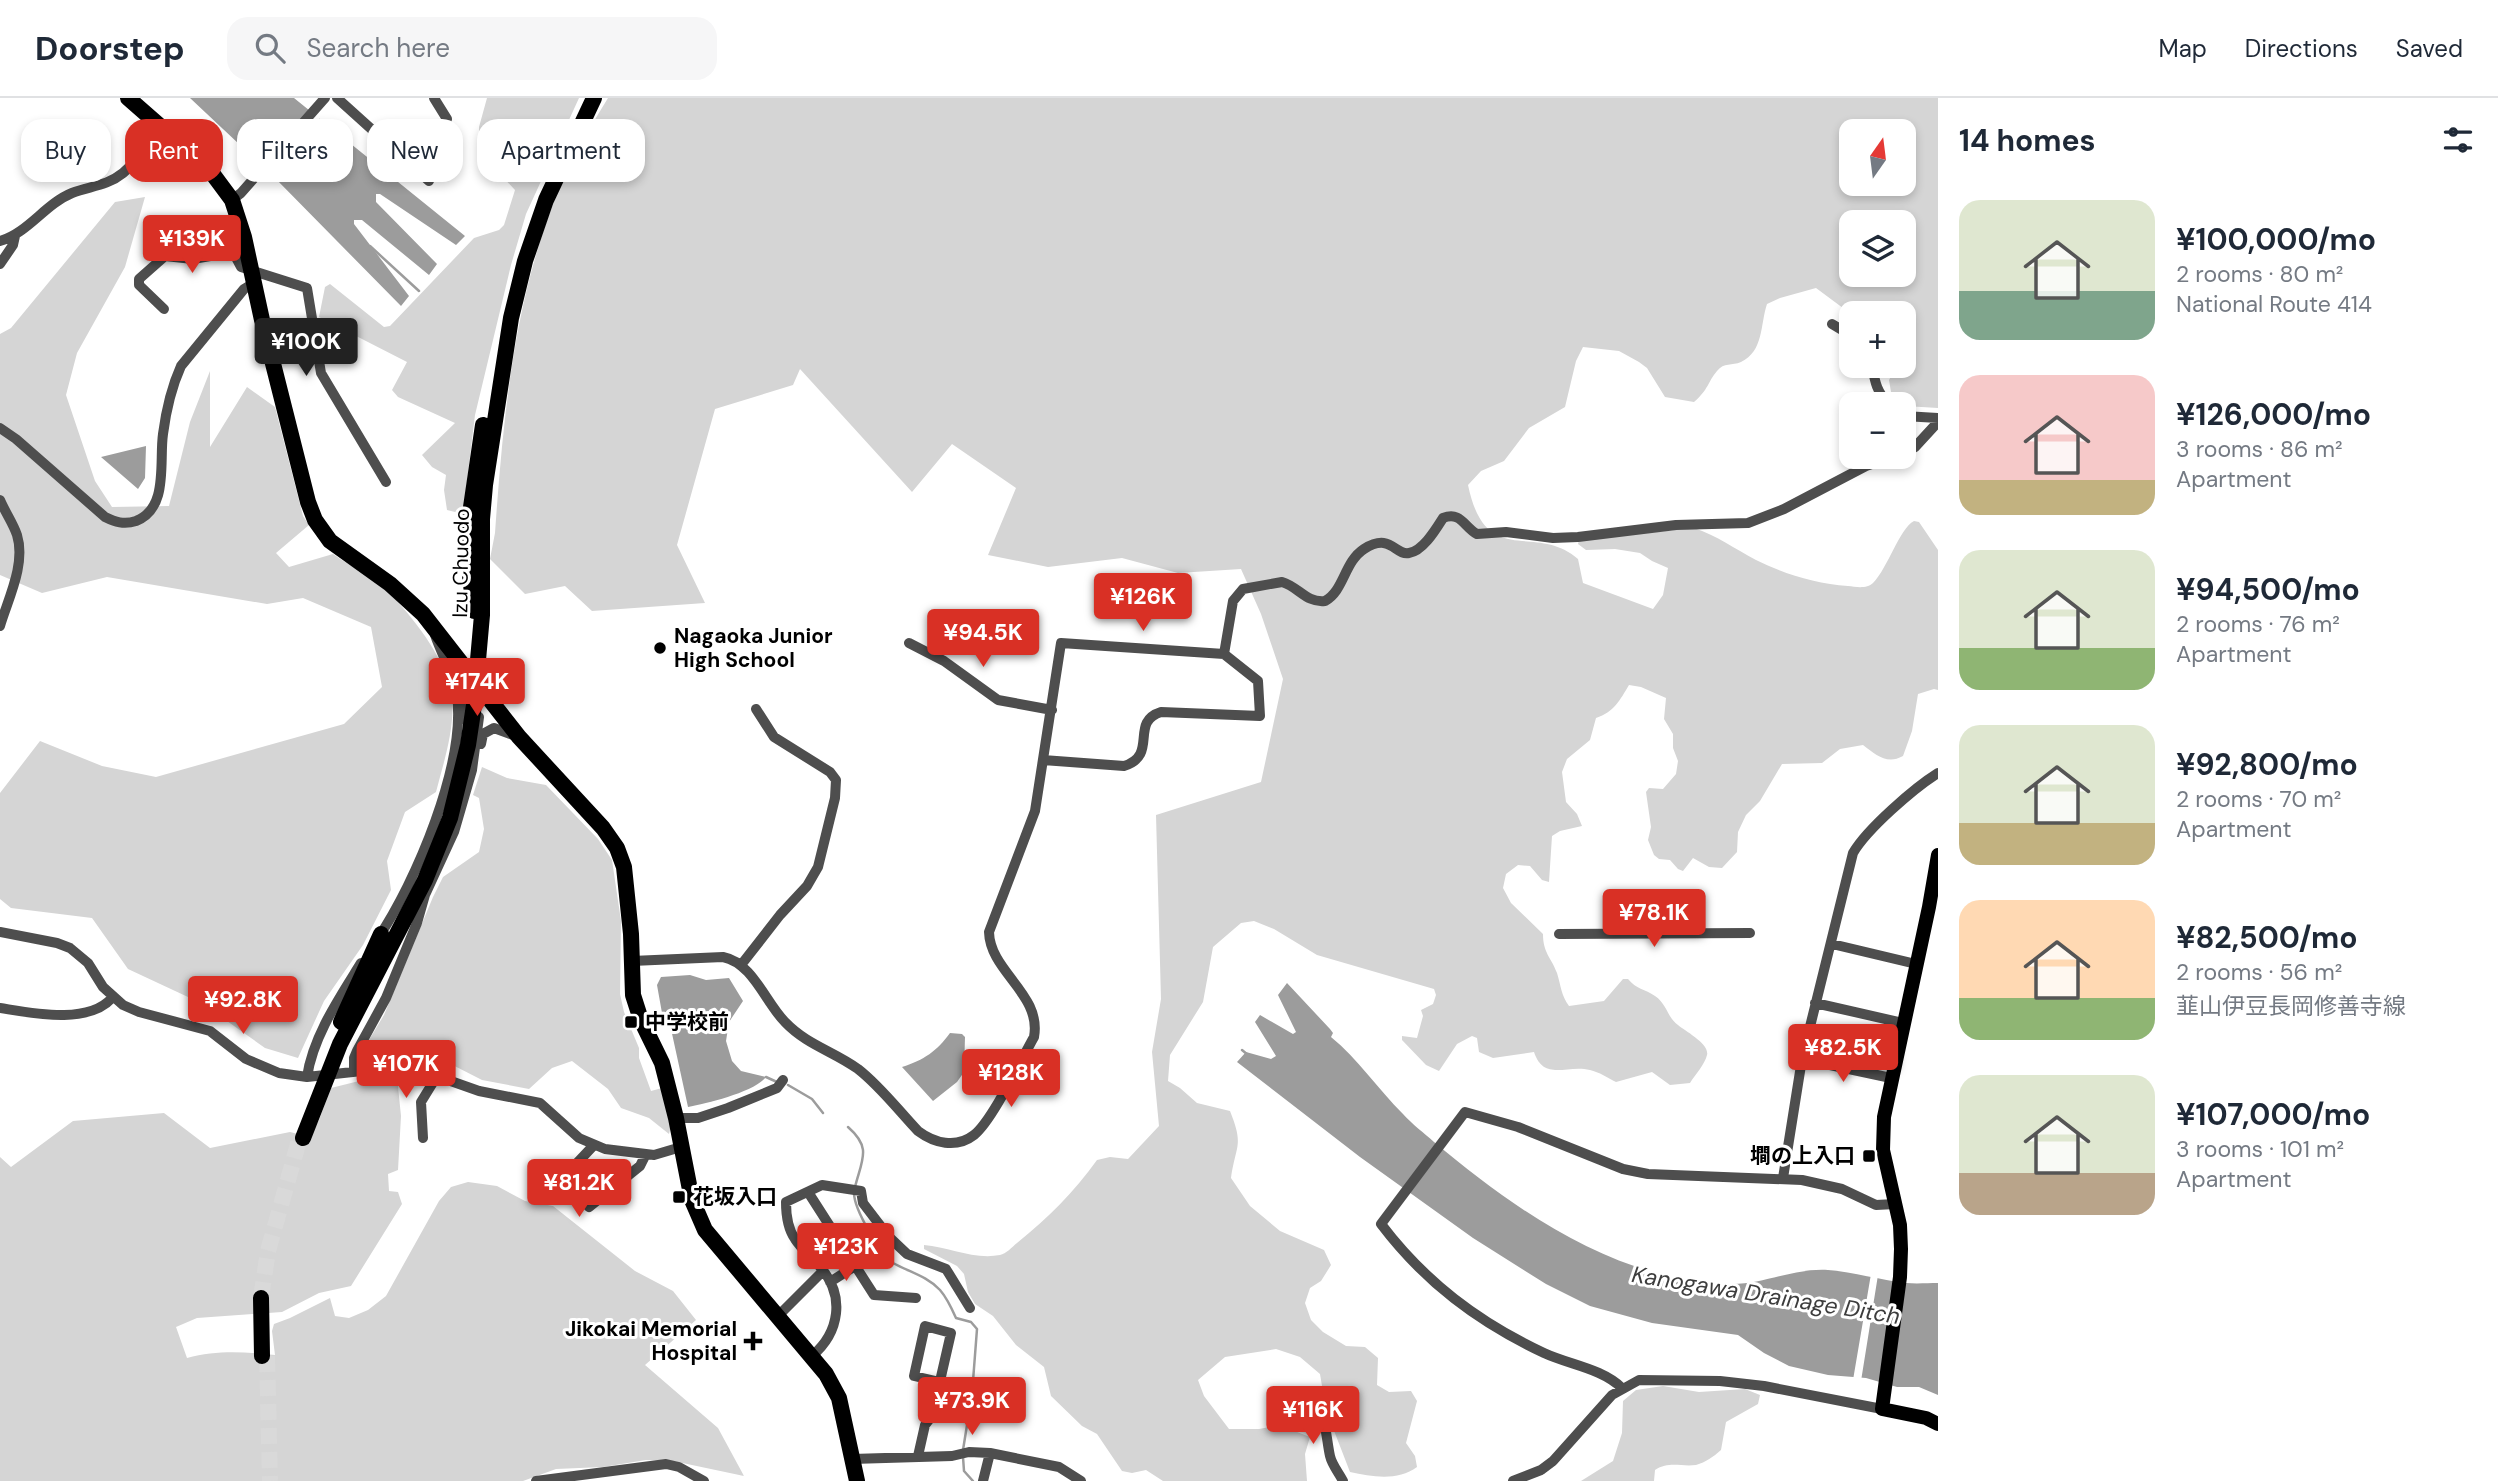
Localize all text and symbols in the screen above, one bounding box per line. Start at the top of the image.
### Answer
search box [227,17,717,80]
text: Doorstep [35,27,185,70]
icon: search [251,29,289,67]
text: Search here [307,31,450,65]
text: Map [2159,33,2207,64]
text: Directions [2245,33,2358,64]
text: Saved [2396,33,2463,64]
chip: Buy [21,119,111,182]
chip: Rent [125,119,223,182]
chip: Filters [237,119,353,182]
chip: New [367,119,463,182]
chip: Apartment [477,119,645,182]
north arrow [1839,119,1916,196]
map controls [1839,119,1916,469]
text: 14 homes [1959,121,2096,160]
icon: filters [2439,121,2477,159]
button: layers [1839,210,1916,287]
pin: ¥139K [143,216,241,275]
text: ¥100,000/mo [2176,220,2376,259]
text: ¥139K [159,223,225,253]
icon: home [2015,228,2099,312]
text: 2 rooms · 80 m² [2176,259,2343,289]
text: National Route 414 [2176,289,2372,319]
button: + [1839,301,1916,378]
pin: ¥100K [257,318,355,378]
text: ¥100K [271,326,341,356]
button: − [1839,392,1916,469]
text: ¥126,000/mo [2176,395,2371,434]
icon: home [2015,403,2099,487]
text: 3 rooms · 86 m² [2176,434,2343,464]
text: Apartment [2176,464,2291,494]
street label: Izu Chuodo [446,508,476,618]
text: ¥94,500/mo [2176,570,2360,609]
pin: ¥126K [1094,574,1192,633]
icon: home [2015,578,2099,662]
text: ¥126K [1110,581,1176,611]
text: 2 rooms · 76 m² [2176,609,2340,639]
pin: ¥94.5K [926,610,1040,669]
text: ¥94.5K [943,617,1023,647]
place label: Nagaoka Junior High School [674,622,833,674]
text: Apartment [2176,639,2291,669]
marker: Nagaoka Junior High School [652,640,668,656]
pin: ¥174K [428,658,526,718]
text: ¥174K [445,666,509,696]
text: ¥92,800/mo [2176,745,2358,784]
icon: home [2015,753,2099,837]
text: 2 rooms · 70 m² [2176,784,2341,814]
text: Apartment [2176,814,2291,844]
pin: ¥78.1K [1597,890,1711,949]
text: ¥78.1K [1619,897,1689,927]
text: ¥82,500/mo [2176,918,2357,957]
icon: home [2015,928,2099,1012]
text: 2 rooms · 56 m² [2176,957,2342,987]
pin: ¥92.8K [186,976,300,1036]
text: ¥92.8K [204,984,282,1014]
text: 韮山伊豆長岡修善寺線 [2176,991,2406,1021]
place label: 中学校前 [645,1008,729,1036]
marker: 中学校前 [623,1014,639,1030]
pin: ¥82.5K [1786,1024,1900,1084]
text: ¥82.5K [1804,1032,1882,1062]
pin: ¥107K [357,1040,455,1100]
text: ¥107K [373,1048,439,1078]
pin: ¥128K [962,1049,1060,1109]
text: ¥128K [978,1057,1044,1087]
text: ¥107,000/mo [2176,1095,2370,1134]
icon: home [2015,1103,2099,1187]
text: 3 rooms · 101 m² [2176,1134,2344,1164]
place label: 墹の上入口 [1750,1142,1855,1170]
marker: 墹の上入口 [1861,1148,1877,1164]
pin: ¥81.2K [522,1160,636,1219]
text: Apartment [2176,1164,2291,1194]
text: ¥81.2K [543,1167,615,1197]
place label: 花坂入口 [693,1183,777,1211]
marker: 花坂入口 [671,1189,687,1205]
pin: ¥123K [797,1224,895,1283]
text: ¥123K [813,1231,879,1261]
water label: Kanogawa Drainage Ditch [1630,1259,1902,1331]
place label: Jikokai Memorial Hospital [565,1315,737,1367]
marker: Jikokai Memorial Hospital [743,1331,763,1351]
pin: ¥73.9K [915,1378,1029,1437]
text: ¥73.9K [934,1385,1010,1415]
pin: ¥116K [1264,1386,1362,1446]
text: ¥116K [1282,1394,1344,1424]

